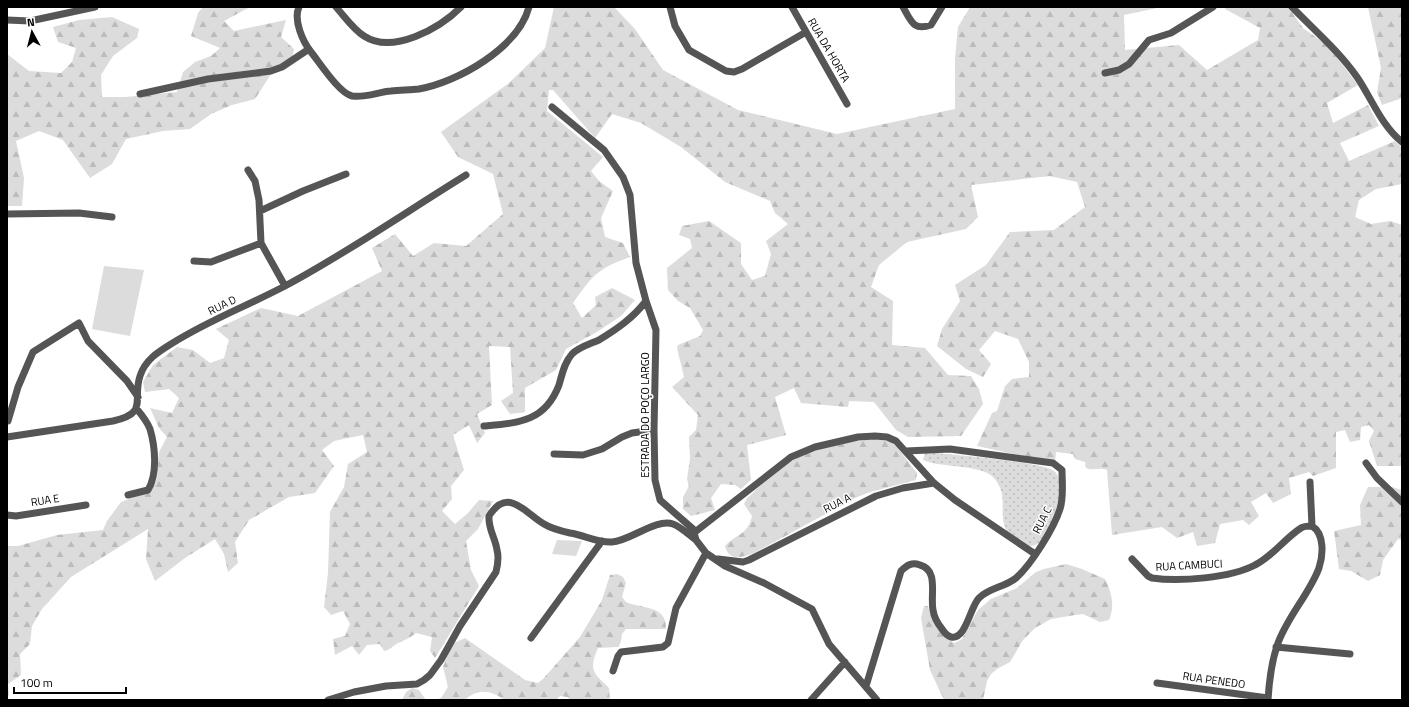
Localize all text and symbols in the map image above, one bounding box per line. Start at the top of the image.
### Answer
north arrow [12,12,52,52]
text: N [26,14,36,30]
street label: RUA DA HORTA [804,15,854,85]
street label: RUA D [205,291,239,319]
street label: ESTRADA DO POÇO LARGO [637,352,653,478]
street label: RUA A [820,489,854,517]
street label: RUA E [30,490,60,510]
street label: RUA C [1028,504,1056,536]
street label: RUA CAMBUCI [1155,555,1223,575]
street label: RUA PENEDO [1182,668,1246,692]
scale bar [14,669,126,695]
text: 100 m [20,673,53,692]

